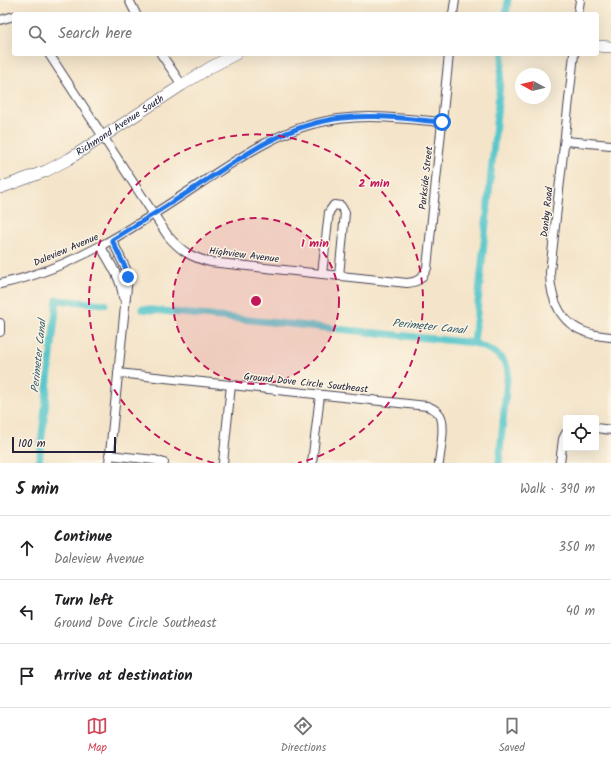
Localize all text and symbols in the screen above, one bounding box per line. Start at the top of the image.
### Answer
search box [12,12,599,56]
text: Search here [58,22,132,46]
icon: search [26,23,48,45]
north arrow [515,68,551,104]
street label: Richmond Avenue South [73,91,167,160]
route start [433,113,451,131]
street label: Parkside Street [415,145,437,210]
text: 2 min [358,174,390,193]
street label: Danby Road [536,185,558,238]
street label: Daleview Avenue [31,229,102,271]
text: 1 min [301,234,329,253]
street label: Highview Avenue [208,243,280,267]
route end [119,268,137,286]
centre of rings [249,294,263,308]
water label: Perimeter Canal [391,314,469,340]
water label: Perimeter Canal [26,316,52,394]
street label: Ground Dove Circle Southeast [243,369,369,398]
map controls [563,415,599,451]
button: locate [563,415,599,451]
scale bar [12,435,116,454]
text: 100 m [18,435,46,453]
text: 5 min [16,476,59,503]
text: Walk · 390 m [520,479,595,500]
text: Continue [54,525,112,549]
icon: ahead [16,537,38,559]
text: 350 m [559,537,595,558]
text: Daleview Avenue [54,549,144,570]
text: Turn left [54,589,114,613]
icon: left [16,601,38,623]
text: 40 m [566,601,595,622]
text: Ground Dove Circle Southeast [54,613,217,634]
text: Arrive at destination [54,664,193,688]
icon: arrive [16,665,38,687]
tab: Map [86,715,108,757]
tab: Directions [281,715,326,757]
tab: Saved [499,715,525,757]

